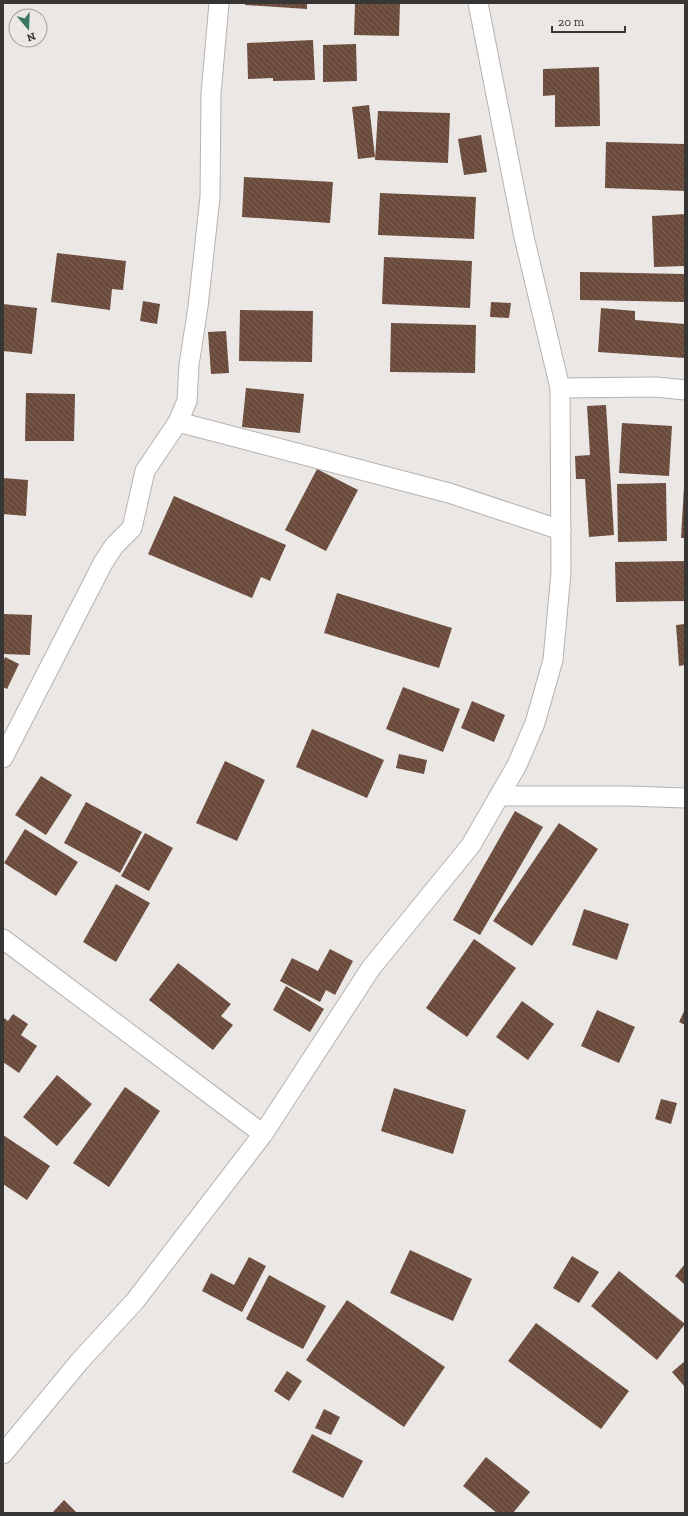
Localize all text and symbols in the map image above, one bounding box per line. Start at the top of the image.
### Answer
north arrow [8,8,48,48]
scale bar [552,8,625,34]
text: 20 m [558,15,585,29]
text: N [24,29,37,45]

